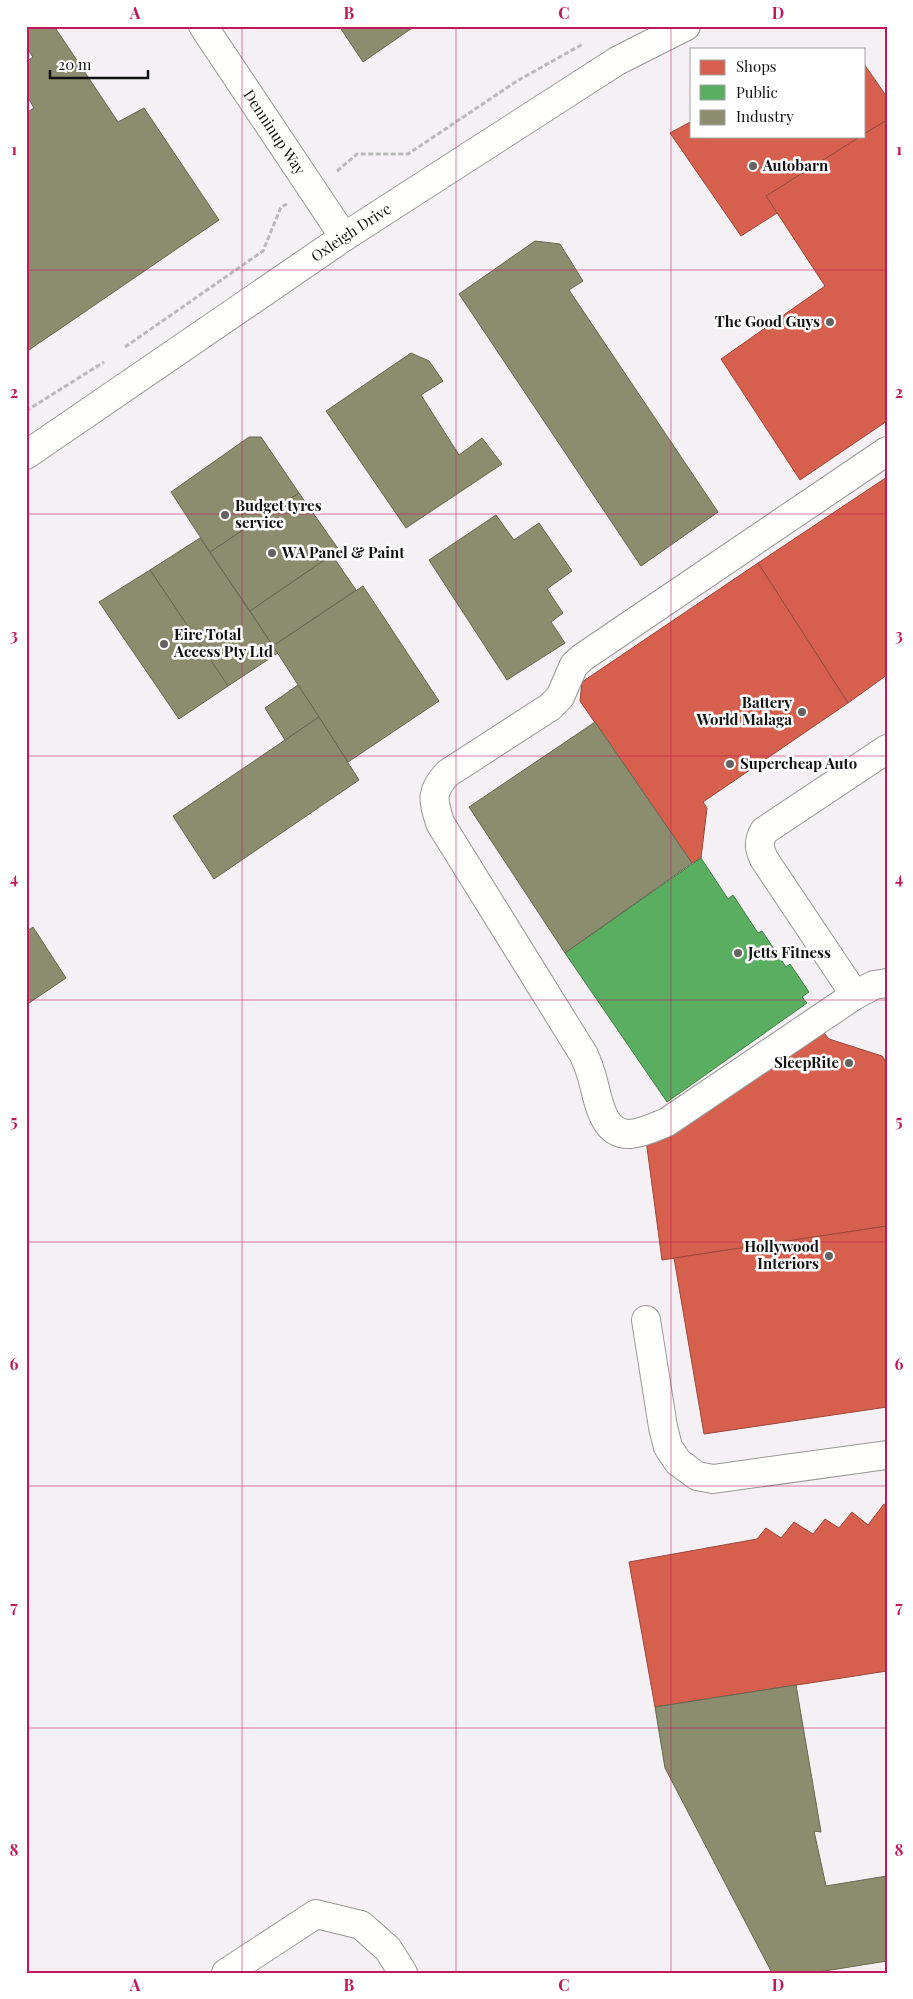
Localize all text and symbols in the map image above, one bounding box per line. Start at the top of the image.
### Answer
text: A [129,2,141,23]
text: B [344,2,355,23]
text: C [558,2,570,23]
text: D [772,2,784,23]
scale bar [50,48,148,80]
legend [690,48,866,138]
text: 20 m [58,54,92,74]
text: Shops [736,56,777,76]
text: Public [736,82,778,102]
street label: Denninup Way [239,85,311,179]
text: Industry [736,106,794,126]
text: 1 [11,138,17,159]
text: 1 [896,138,902,159]
place label: Autobarn [762,155,829,175]
marker: Autobarn [747,160,759,172]
street label: Oxleigh Drive [307,198,395,266]
place label: The Good Guys [715,311,820,331]
marker: The Good Guys [824,316,836,328]
text: 2 [10,381,18,402]
text: 2 [895,381,903,402]
place label: Budget tyres service [235,495,322,532]
marker: Budget tyres service [219,509,231,521]
place label: WA Panel & Paint [281,542,405,562]
marker: WA Panel & Paint [266,547,278,559]
text: 3 [10,624,18,645]
place label: Eire Total Access Pty Ltd [173,624,273,661]
text: 3 [895,624,903,645]
marker: Eire Total Access Pty Ltd [158,638,170,650]
place label: Battery World Malaga [696,692,792,729]
marker: Battery World Malaga [796,706,808,718]
place label: Supercheap Auto [740,753,857,773]
marker: Supercheap Auto [724,758,736,770]
text: 4 [10,867,18,888]
text: 4 [895,867,903,888]
place label: Jetts Fitness [747,942,831,962]
marker: Jetts Fitness [732,947,744,959]
place label: SleepRite [774,1052,839,1072]
marker: SleepRite [843,1057,855,1069]
text: 5 [10,1110,18,1131]
text: 5 [895,1110,903,1131]
place label: Hollywood Interiors [744,1236,819,1273]
marker: Hollywood Interiors [823,1250,835,1262]
text: 6 [10,1353,19,1374]
text: 6 [895,1353,904,1374]
text: 7 [10,1596,18,1617]
text: 7 [895,1596,903,1617]
text: 8 [10,1839,19,1860]
text: 8 [895,1839,904,1860]
text: A [129,1974,141,1995]
text: B [344,1974,355,1995]
text: C [558,1974,570,1995]
text: D [772,1974,784,1995]

